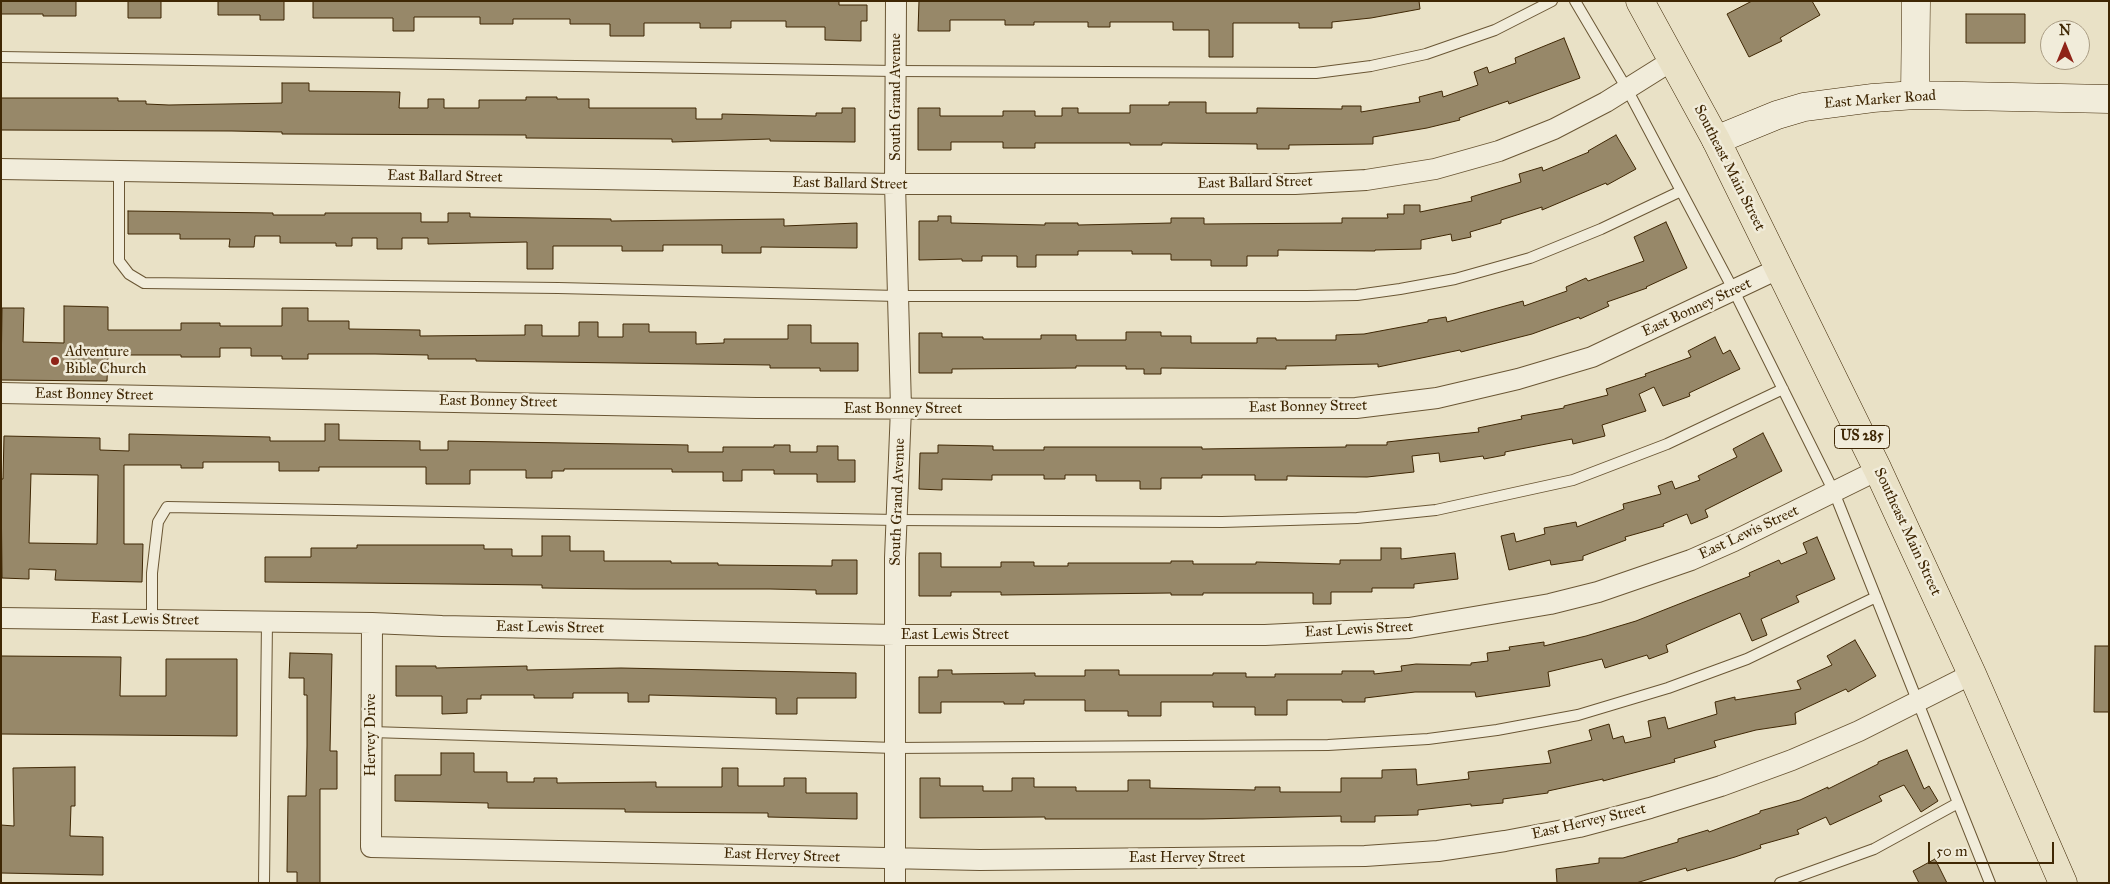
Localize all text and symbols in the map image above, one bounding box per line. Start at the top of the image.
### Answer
north arrow [2040,20,2090,70]
text: N [2059,22,2071,39]
street label: South Grand Avenue [887,33,905,161]
street label: East Marker Road [1823,87,1937,113]
street label: Southeast Main Street [1689,102,1769,234]
street label: East Ballard Street [387,167,503,187]
street label: East Ballard Street [1197,173,1313,193]
street label: East Ballard Street [792,174,908,194]
street label: East Bonney Street [1639,275,1755,341]
place label: Adventure Bible Church [65,343,146,378]
marker: Adventure Bible Church [49,355,61,367]
street label: East Bonney Street [35,385,153,405]
street label: East Bonney Street [439,392,557,412]
street label: East Bonney Street [1249,397,1367,417]
street label: East Bonney Street [844,400,962,418]
road number: US 285 [1834,426,1890,448]
street label: South Grand Avenue [887,438,909,566]
street label: Southeast Main Street [1869,465,1945,599]
street label: East Lewis Street [1696,502,1802,564]
street label: East Lewis Street [91,610,199,630]
street label: East Lewis Street [496,618,604,638]
street label: East Lewis Street [1304,618,1414,642]
street label: East Lewis Street [901,626,1009,644]
street label: Hervey Drive [362,694,380,776]
street label: East Hervey Street [1530,800,1648,844]
scale bar [1930,832,2056,864]
text: 50 m [1936,842,1968,860]
street label: East Hervey Street [723,845,841,867]
street label: East Hervey Street [1129,849,1245,867]

